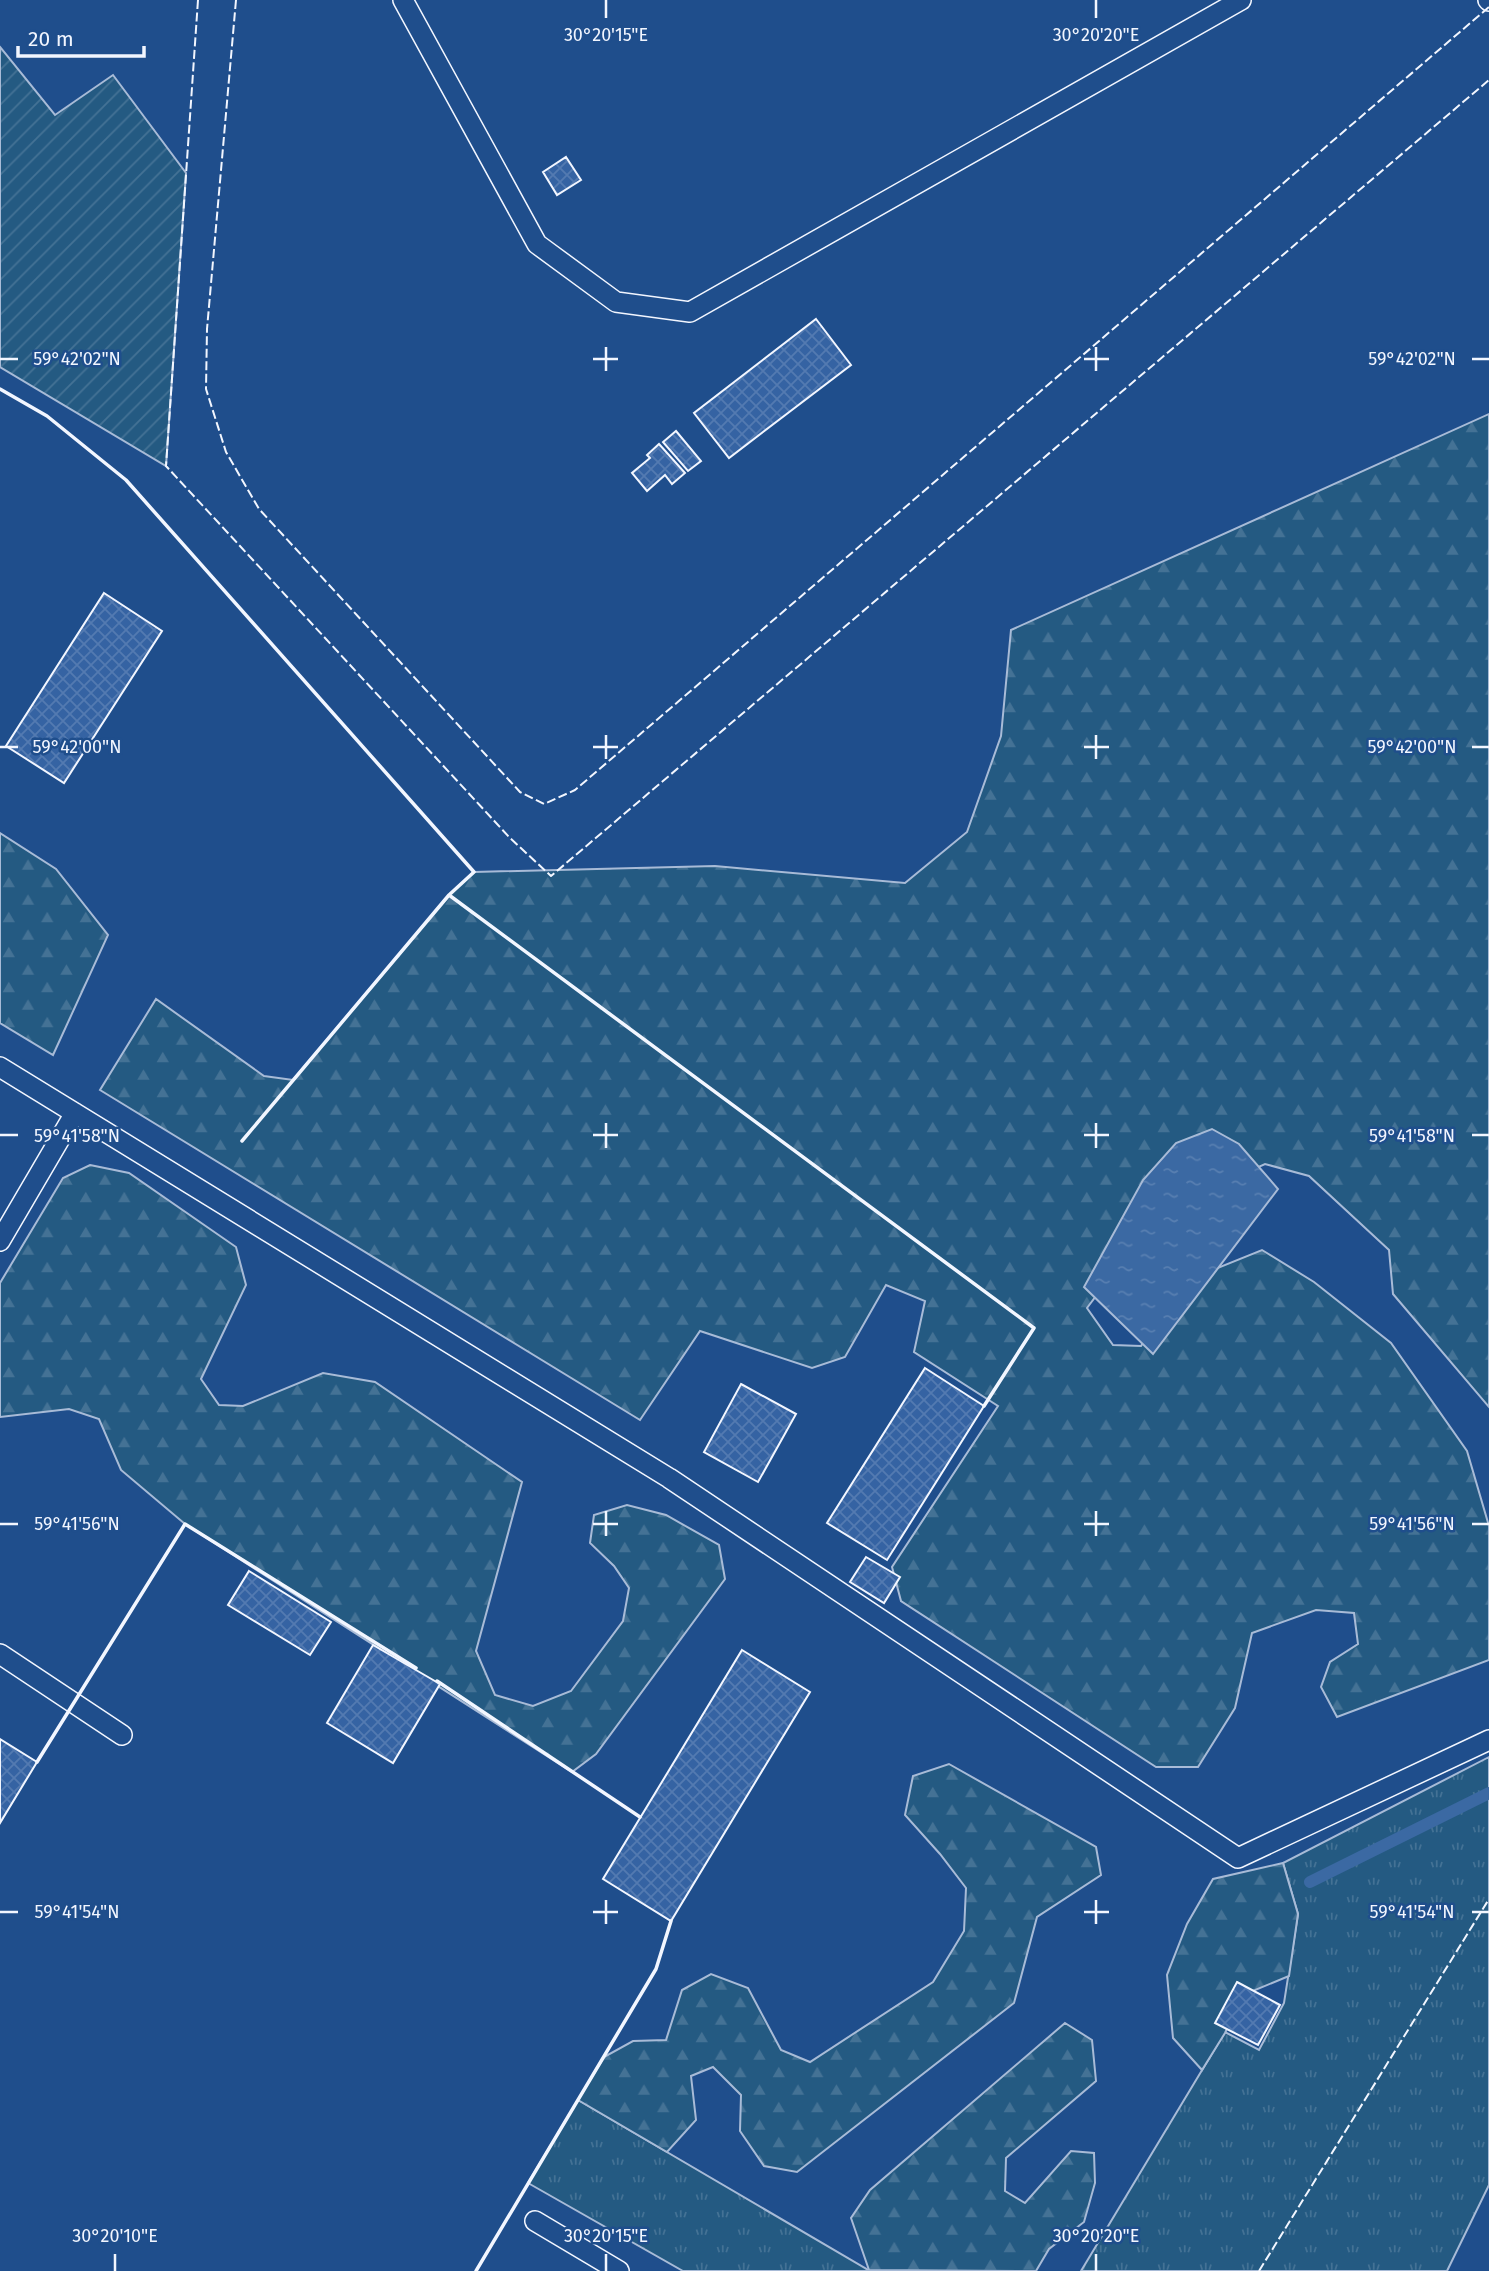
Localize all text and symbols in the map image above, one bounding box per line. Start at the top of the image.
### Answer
scale bar [18,14,144,58]
text: 30°20'15"E [564,24,648,46]
text: 30°20'20"E [1053,24,1139,46]
text: 20 m [28,26,74,52]
text: 59°42'02"N [33,348,121,370]
text: 59°42'02"N [1368,348,1456,370]
text: 59°42'00"N [33,736,121,758]
text: 59°42'00"N [1368,736,1456,758]
text: 59°41'58"N [34,1125,120,1147]
text: 59°41'58"N [1369,1125,1455,1147]
text: 59°41'56"N [34,1513,120,1535]
text: 59°41'56"N [1369,1513,1455,1535]
text: 59°41'54"N [34,1901,120,1923]
text: 59°41'54"N [1369,1901,1455,1923]
text: 30°20'10"E [72,2225,158,2247]
text: 30°20'15"E [564,2225,648,2247]
text: 30°20'20"E [1053,2225,1139,2247]

